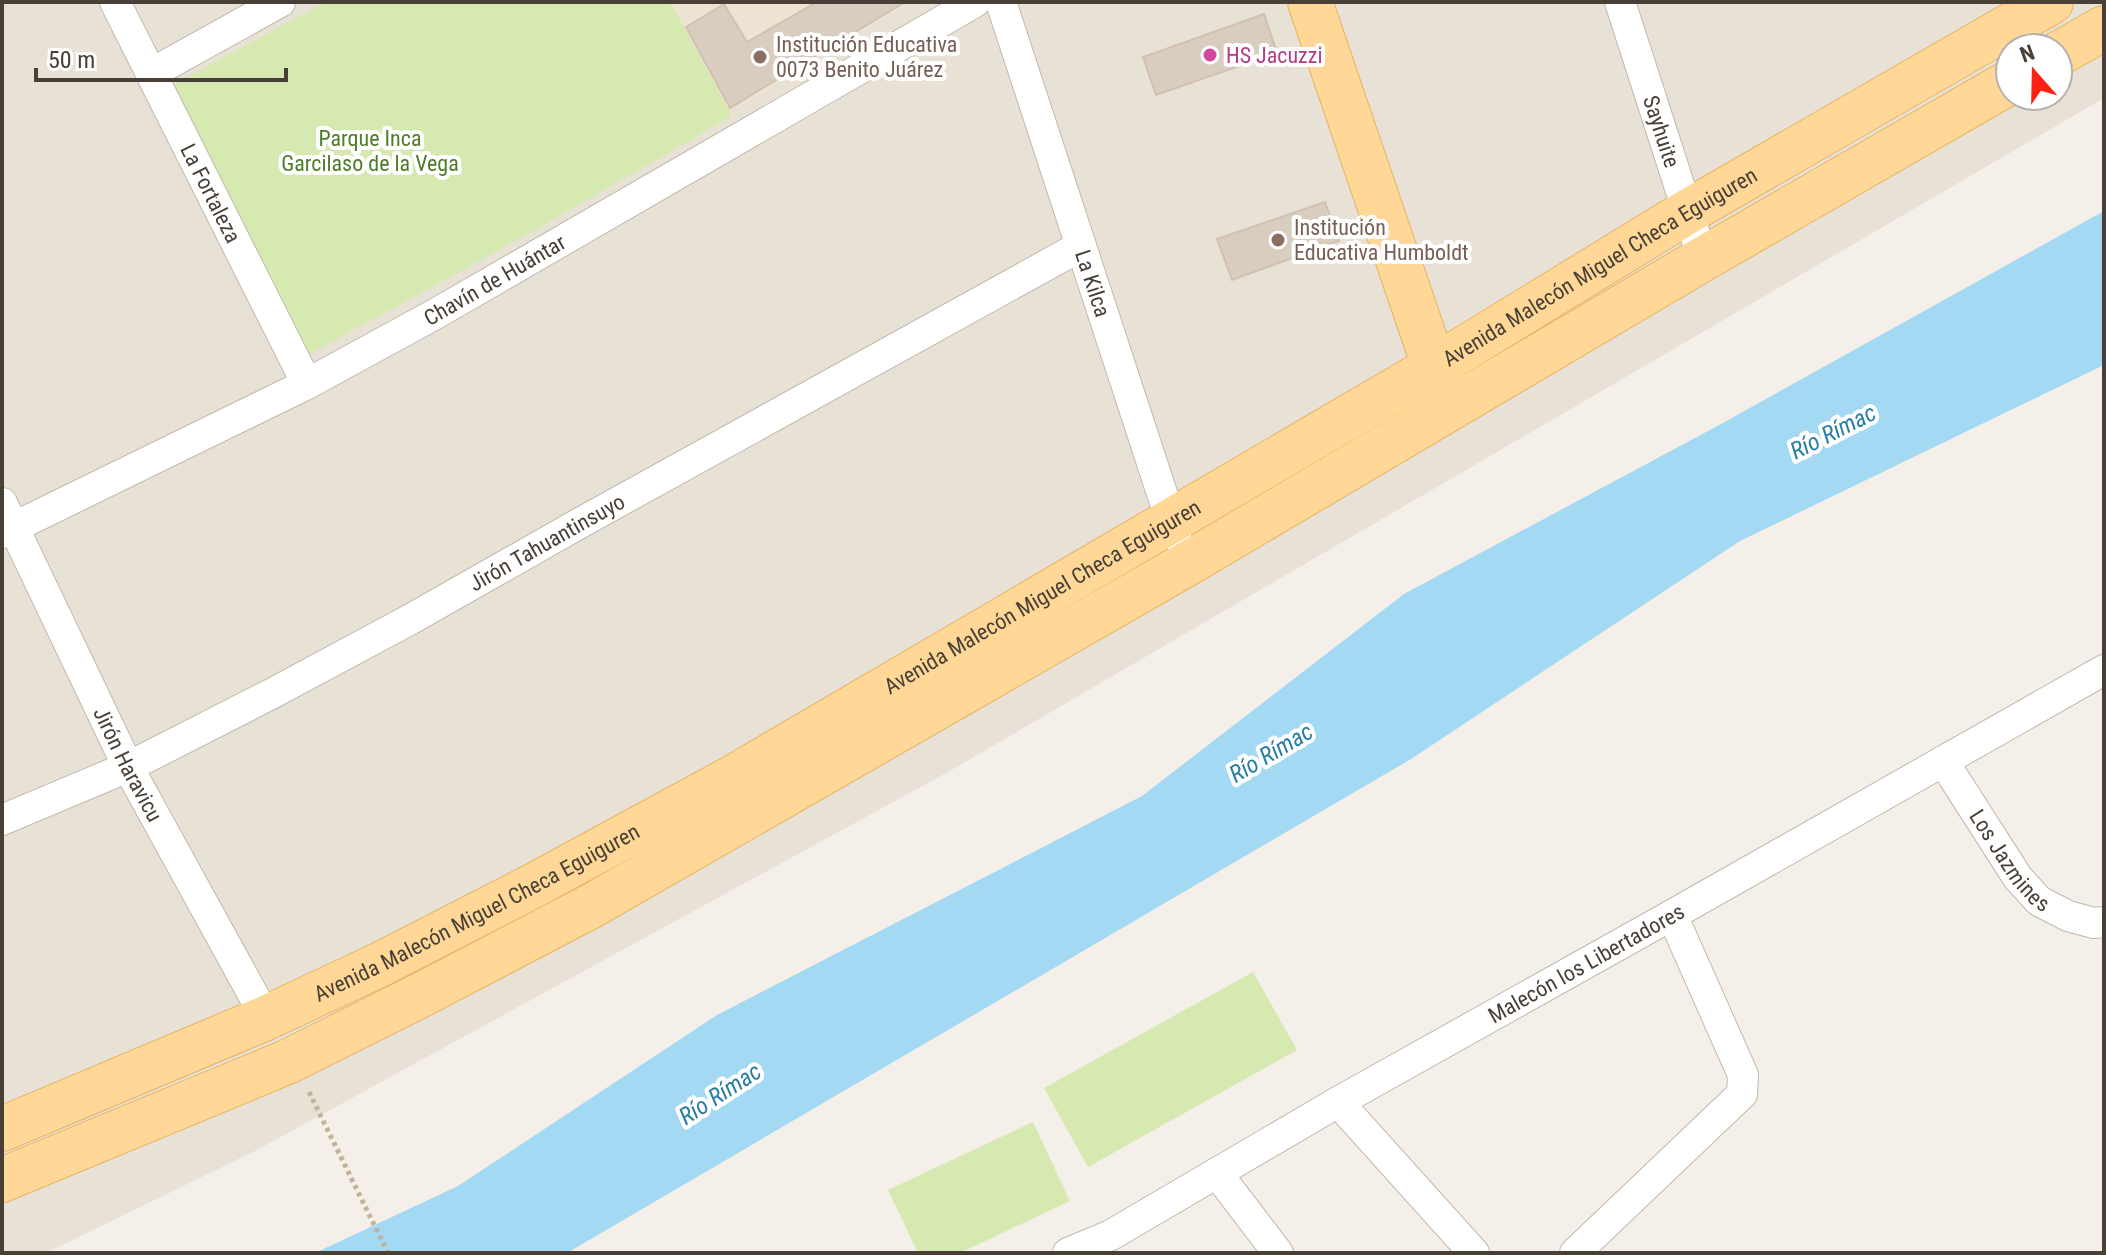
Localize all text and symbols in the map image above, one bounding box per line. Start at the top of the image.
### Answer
scale bar [36,32,286,82]
place label: Institución Educativa 0073 Benito Juárez [776,32,957,82]
north arrow [1994,32,2074,112]
text: N [2017,40,2038,68]
place label: HS Jacuzzi [1226,43,1322,68]
text: 50 m [48,46,95,74]
marker: HS Jacuzzi [1201,46,1219,64]
marker: Institución Educativa 0073 Benito Juárez [751,48,769,66]
street label: Sayhuite [1639,92,1685,171]
park label: Parque Inca Garcilaso de la Vega [281,126,459,176]
street label: La Fortaleza [176,140,246,247]
street label: Avenida Malecón Miguel Checa Eguiguren [1438,162,1761,371]
place label: Institución Educativa Humboldt [1294,215,1469,265]
street label: Chavín de Huántar [419,229,570,330]
marker: Institución Educativa Humboldt [1269,231,1287,249]
street label: La Kilca [1071,247,1116,320]
water label: Río Rímac [1786,398,1881,465]
street label: Jirón Tahuantinsuyo [464,488,629,596]
street label: Avenida Malecón Miguel Checa Eguiguren [879,494,1205,699]
street label: Jirón Haravicu [89,703,168,826]
water label: Río Rímac [1224,717,1318,789]
street label: Los Jazmines [1965,805,2054,917]
street label: Avenida Malecón Miguel Checa Eguiguren [310,818,644,1006]
street label: Malecón los Libertadores [1484,898,1688,1028]
water label: Río Rímac [674,1057,767,1131]

